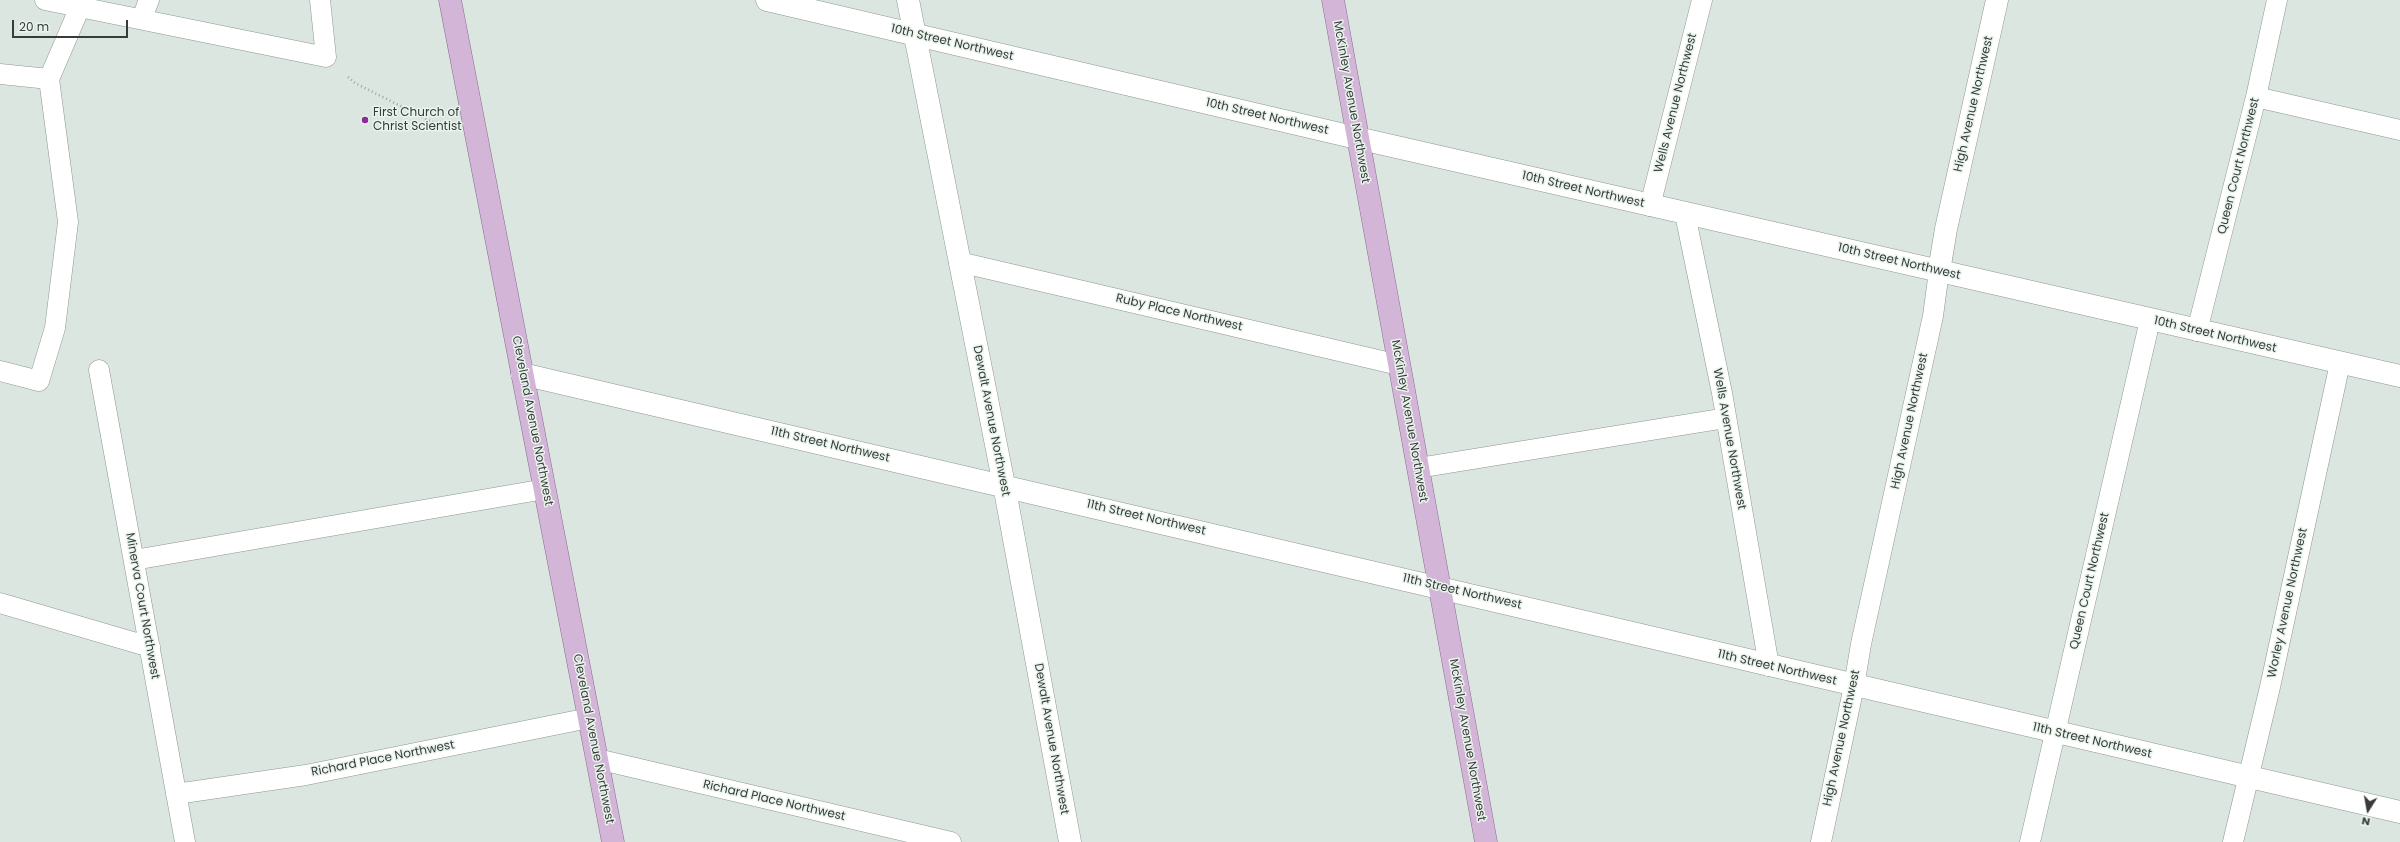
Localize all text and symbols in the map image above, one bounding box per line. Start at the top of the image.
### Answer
scale bar [14,12,130,38]
text: 20 m [19,18,49,35]
street label: McKinley Avenue Northwest [1330,20,1372,184]
street label: 10th Street Northwest [889,22,1015,64]
street label: Wells Avenue Northwest [1652,32,1700,174]
street label: High Avenue Northwest [1951,35,1997,173]
street label: 10th Street Northwest [1204,96,1330,138]
street label: Queen Court Northwest [2215,96,2263,236]
place label: First Church of Christ Scientist [373,106,462,134]
marker: First Church of Christ Scientist [360,115,370,125]
street label: 10th Street Northwest [1520,169,1646,211]
street label: 10th Street Northwest [1836,241,1962,283]
street label: Ruby Place Northwest [1114,291,1244,335]
street label: 10th Street Northwest [2152,314,2278,356]
street label: Cleveland Avenue Northwest [508,335,556,507]
street label: McKinley Avenue Northwest [1388,339,1430,503]
street label: Dewalt Avenue Northwest [969,344,1013,498]
street label: High Avenue Northwest [1889,351,1931,491]
street label: Wells Avenue Northwest [1709,367,1749,511]
street label: 11th Street Northwest [769,424,891,466]
street label: 11th Street Northwest [1085,497,1207,539]
street label: Queen Court Northwest [2067,511,2113,651]
street label: Worley Avenue Northwest [2265,527,2311,679]
street label: Minerva Court Northwest [122,532,162,680]
street label: 11th Street Northwest [1401,571,1523,613]
street label: 11th Street Northwest [1716,647,1838,689]
street label: Cleveland Avenue Northwest [569,653,617,825]
street label: McKinley Avenue Northwest [1446,658,1488,822]
street label: Dewalt Avenue Northwest [1031,662,1071,816]
street label: High Avenue Northwest [1821,668,1863,808]
street label: 11th Street Northwest [2031,720,2153,762]
street label: Richard Place Northwest [310,738,456,780]
street label: Richard Place Northwest [701,778,847,824]
north arrow [2348,790,2388,830]
text: N [2360,813,2371,830]

